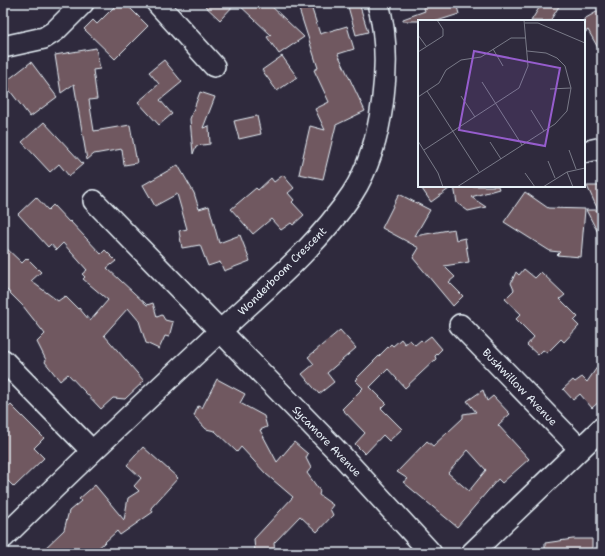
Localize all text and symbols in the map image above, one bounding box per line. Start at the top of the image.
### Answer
inset map [418,20,585,187]
street label: Wonderboom Crescent [235,224,330,319]
street label: Bushwillow Avenue [479,345,561,429]
street label: Sycamore Avenue [289,402,365,480]

